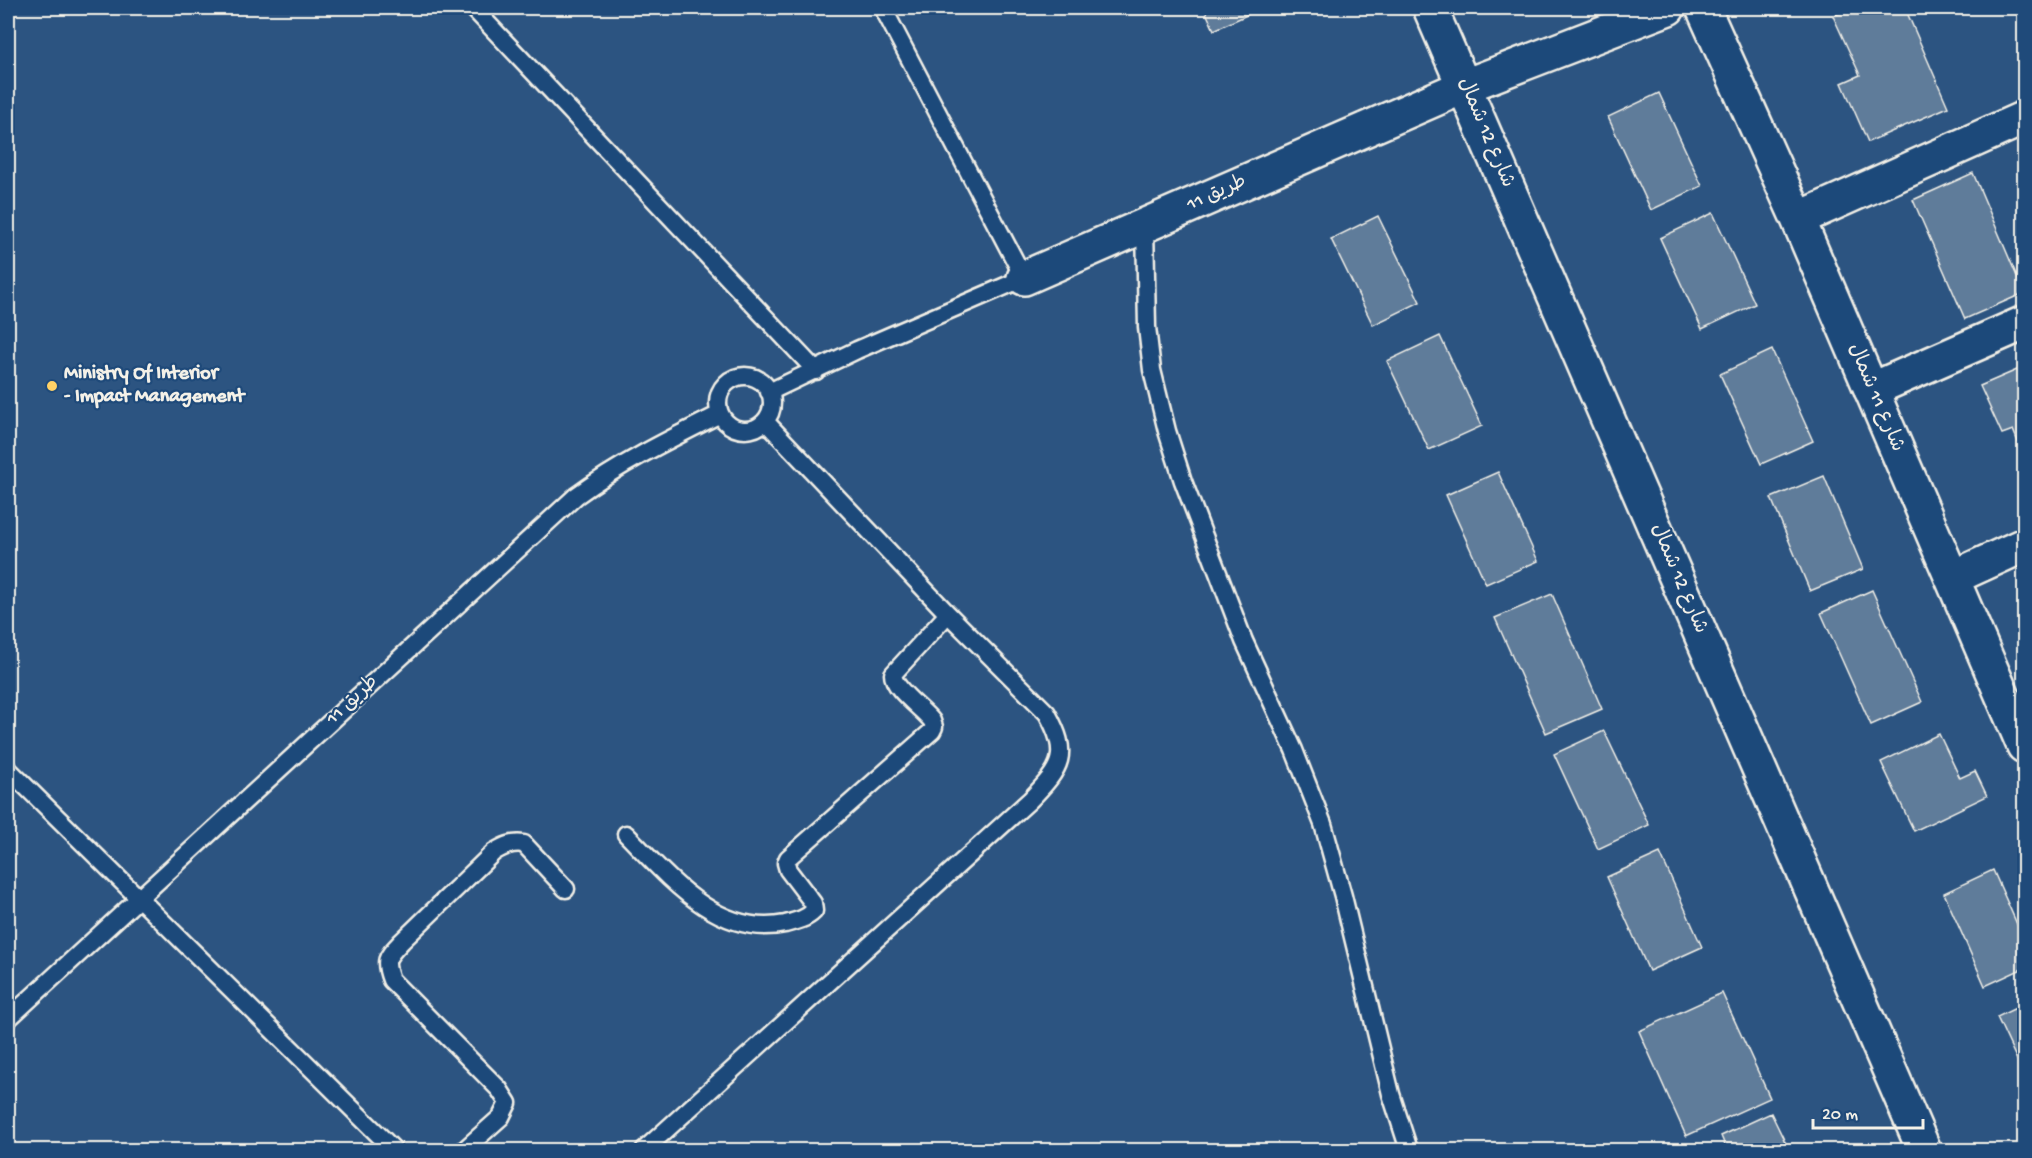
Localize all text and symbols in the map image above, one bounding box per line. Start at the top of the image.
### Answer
street label: شارع 12 شمال [1452,74,1519,191]
street label: طريق 11 [1182,170,1250,218]
street label: شارع 11 شمال [1842,340,1909,456]
place label: Ministry Of Interior - Impact Management [64,363,246,409]
marker: Ministry Of Interior - Impact Management [45,379,59,393]
street label: شارع 12 شمال [1645,520,1712,637]
street label: طريق 11 [321,670,384,732]
scale bar [1813,1092,1922,1130]
text: 20 m [1822,1105,1858,1126]

